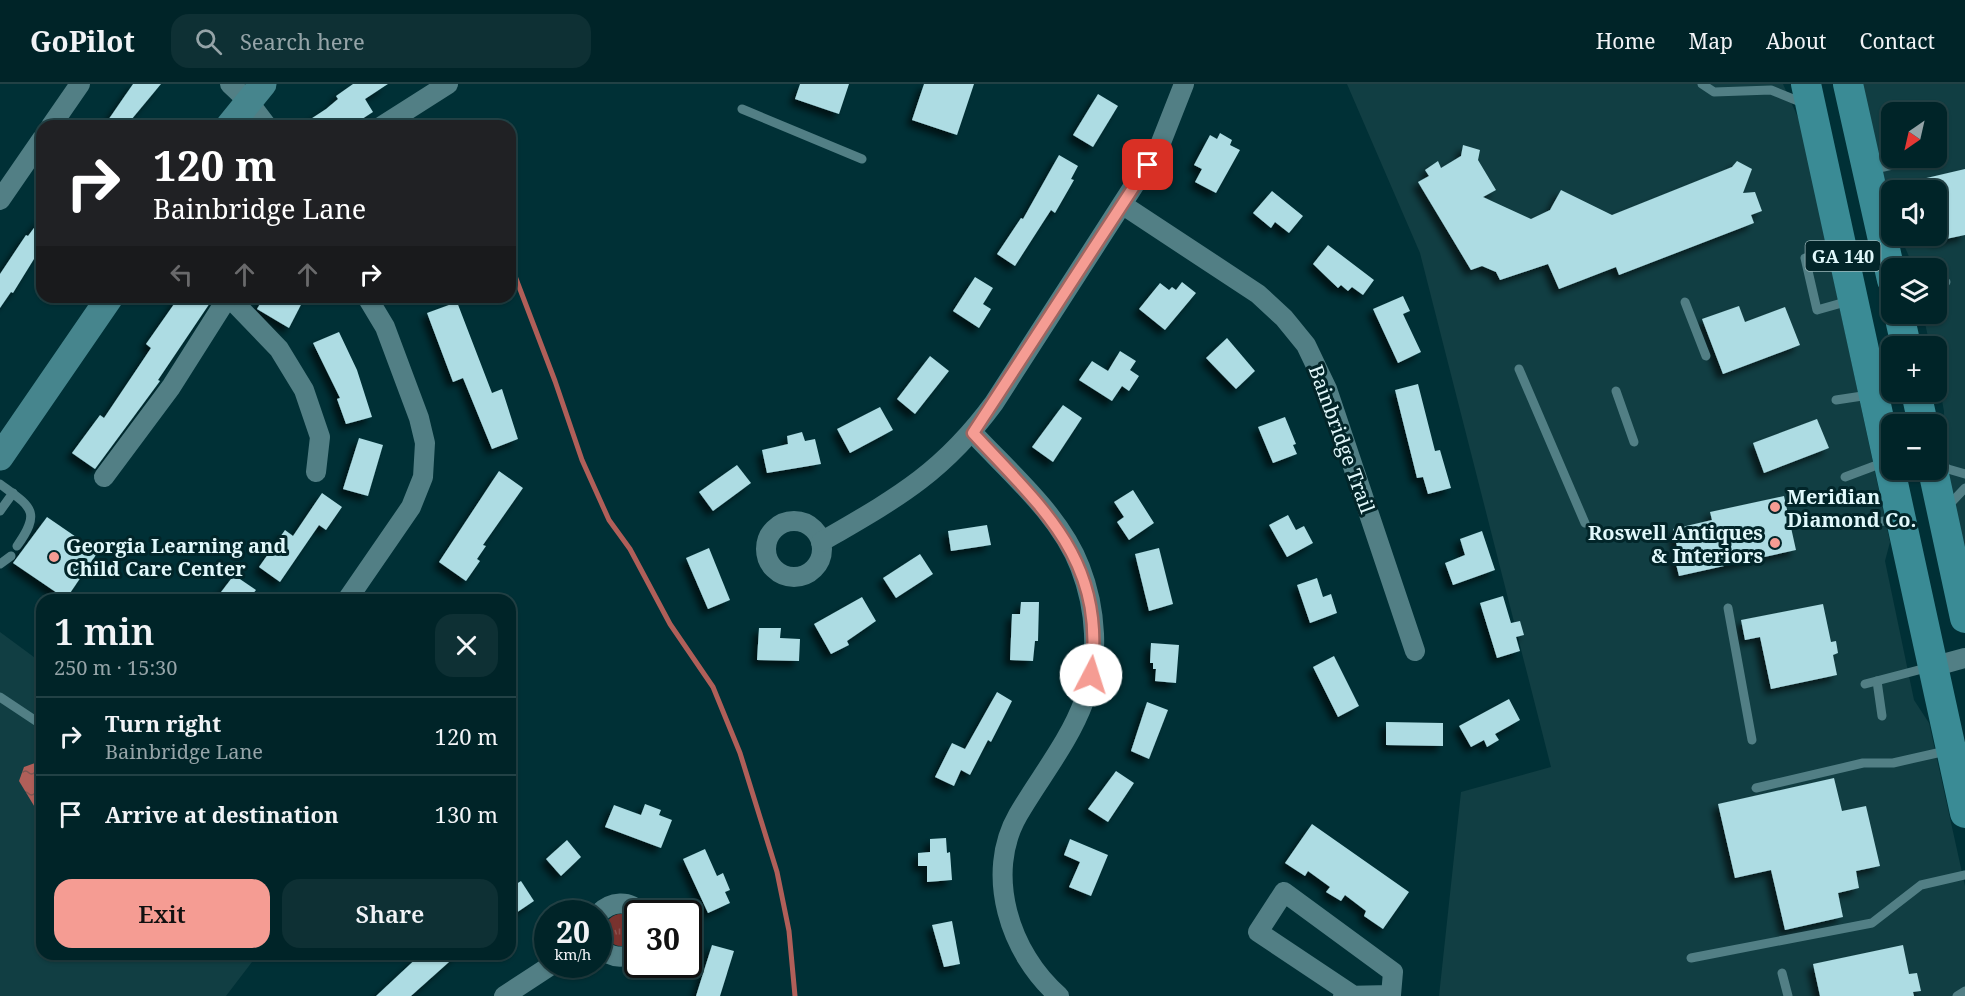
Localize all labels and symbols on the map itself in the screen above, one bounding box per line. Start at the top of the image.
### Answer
north arrow [1881,102,1947,168]
pin [1122,139,1173,190]
road number: GA 140 [1806,241,1880,271]
street label: Bainbridge Trail [1303,361,1381,517]
place label: Meridian Diamond Co. [1787,483,1916,533]
marker: Meridian Diamond Co. [1768,500,1782,514]
place label: Roswell Antiques & Interiors [1588,519,1763,569]
place label: Georgia Learning and Child Care Center [66,532,286,582]
marker: Roswell Antiques & Interiors [1768,536,1782,550]
marker: Georgia Learning and Child Care Center [47,550,61,564]
position arrow [1059,643,1123,707]
speed limit sign: 30 [624,900,702,978]

